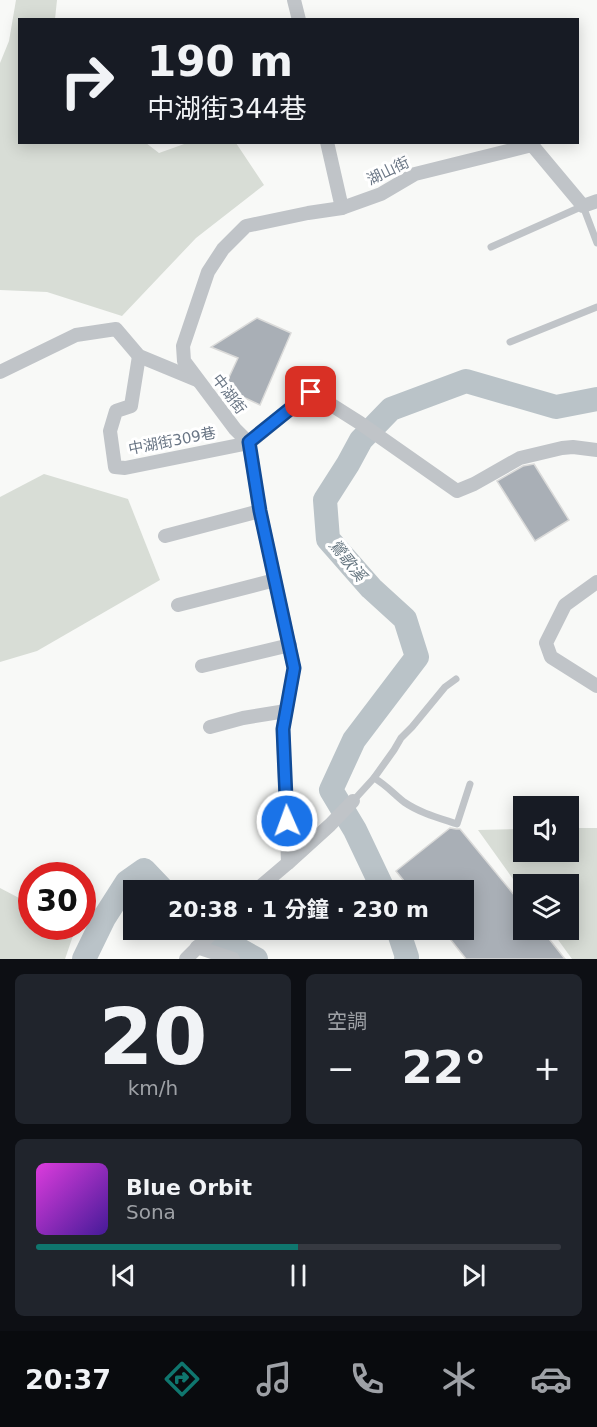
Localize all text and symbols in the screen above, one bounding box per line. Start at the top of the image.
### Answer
text: 190 m [147,37,293,86]
icon: right [48,42,126,120]
text: 中湖街344巷 [147,93,307,124]
street label: 湖山街 [364,153,412,189]
pin [285,366,336,417]
street label: 中湖街 [208,371,250,417]
icon: arrive [294,375,327,408]
street label: 中湖街309巷 [127,424,217,458]
water label: 鶯歌溪 [325,536,371,586]
position arrow [255,789,319,853]
map controls [513,796,579,940]
button: sound [513,796,579,862]
speed limit sign: 30 [18,862,96,940]
button: layers [513,874,579,940]
text: 20:38 · 1 分鐘 · 230 m [168,897,429,922]
text: 20 [99,992,207,1082]
text: 空調 [327,1009,367,1033]
text: 22° [401,1041,487,1094]
text: − [327,1049,355,1088]
text: + [533,1049,561,1088]
text: km/h [128,1076,178,1100]
text: Blue Orbit [126,1175,252,1200]
text: Sona [126,1200,176,1224]
icon: previous [107,1259,140,1292]
icon: pause [282,1259,315,1292]
icon: next [457,1259,490,1292]
icon: directions [161,1358,203,1400]
icon: music [253,1358,295,1400]
icon: phone [346,1358,388,1400]
icon: climate [438,1358,480,1400]
icon: car [530,1358,572,1400]
text: 20:37 [25,1364,111,1395]

